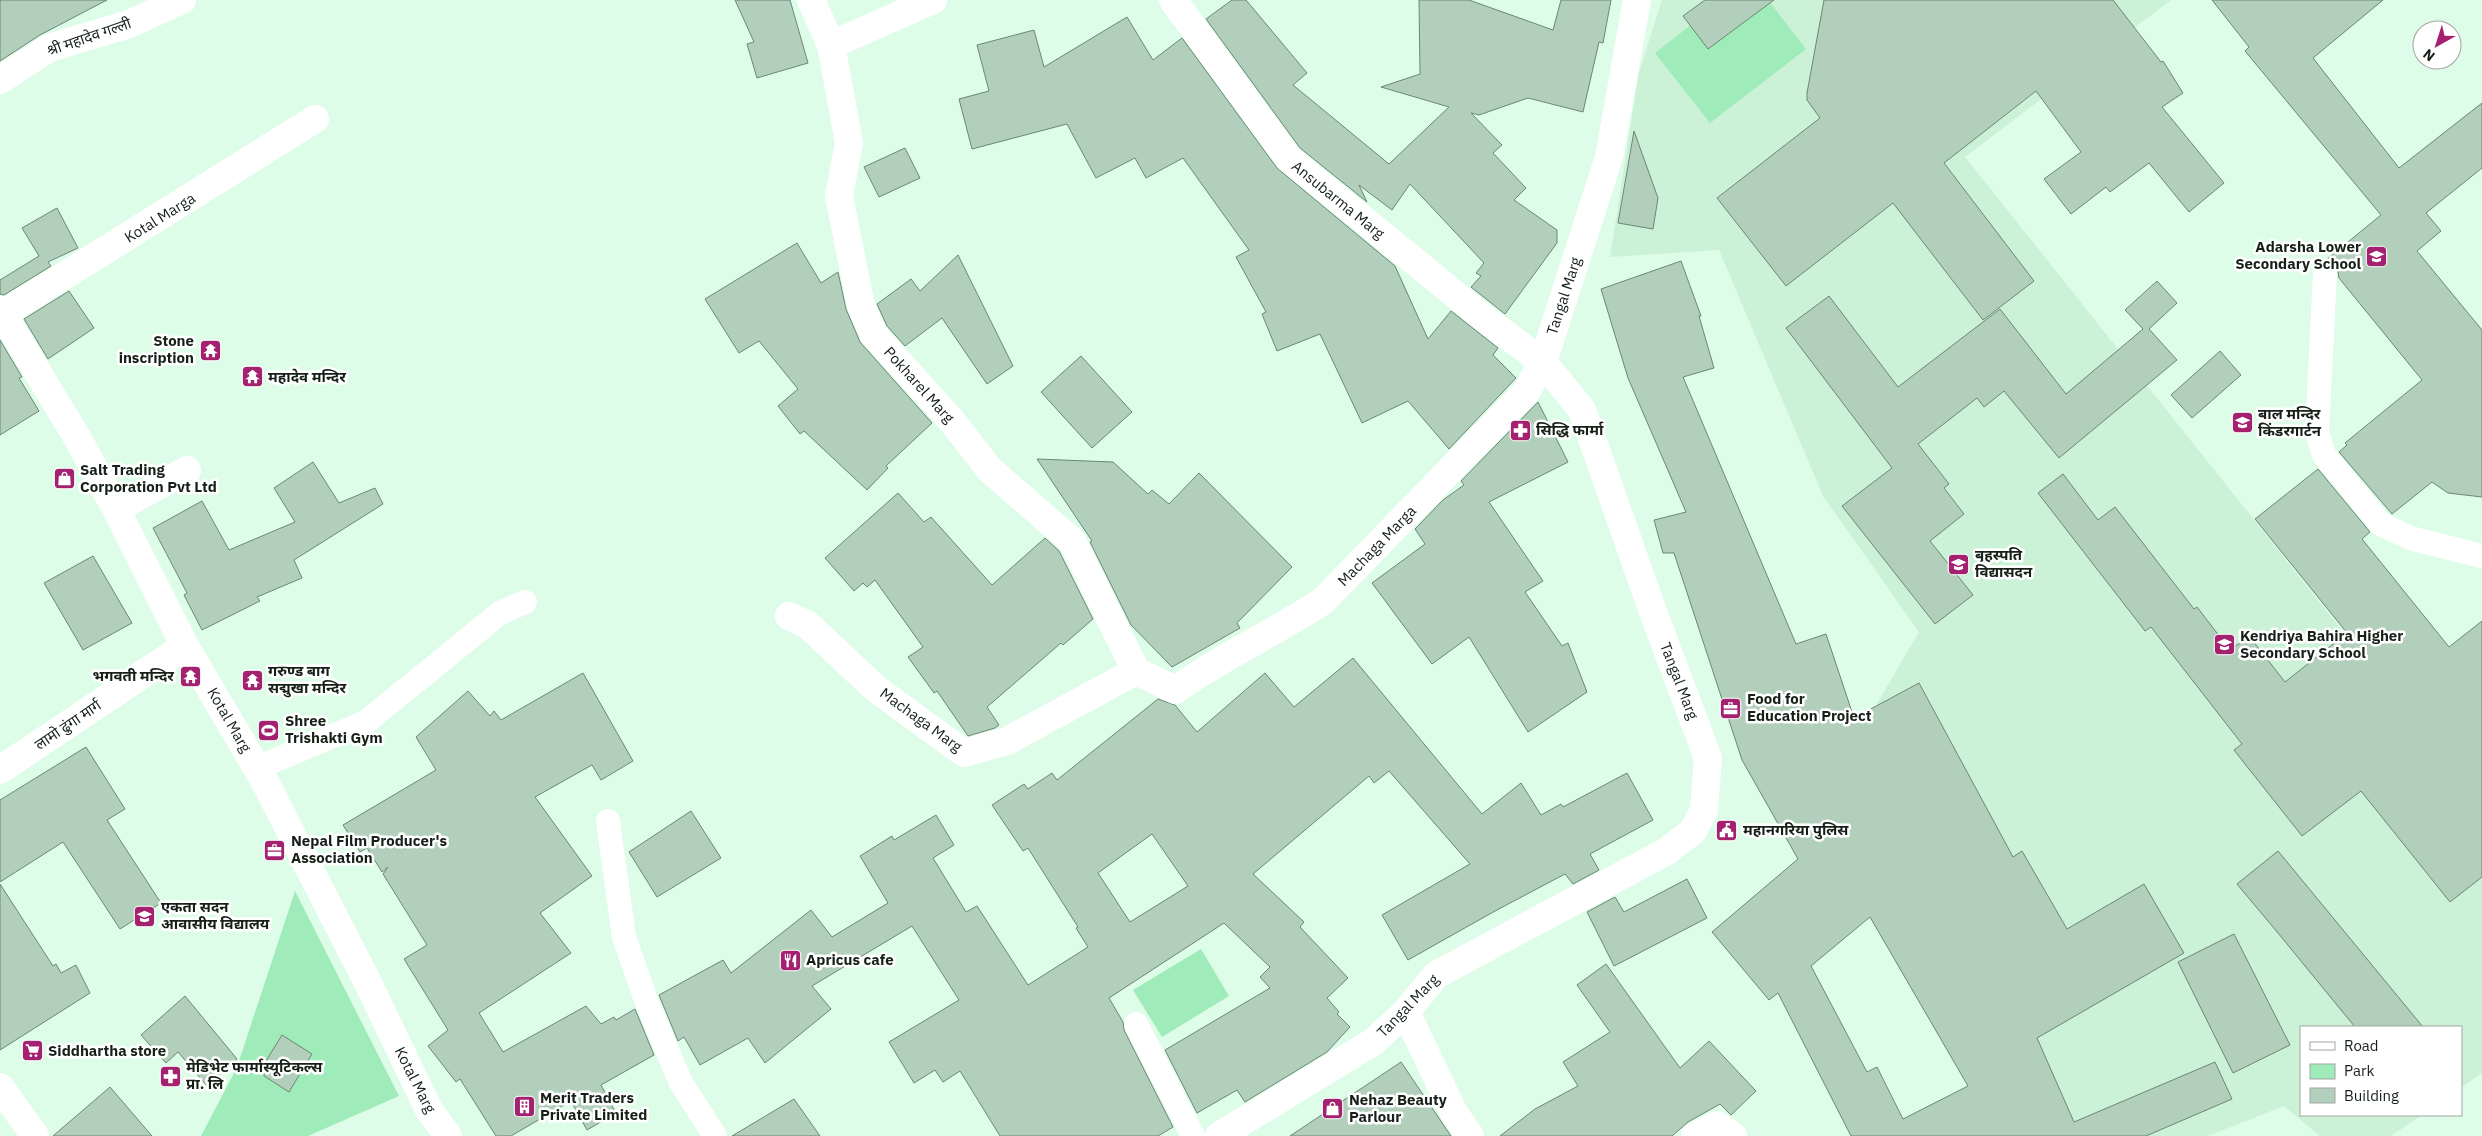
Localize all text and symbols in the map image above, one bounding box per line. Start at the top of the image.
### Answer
street label: श्री महादेव गल्ली [44,13,135,60]
north arrow [2412,20,2462,70]
text: N [2419,45,2438,65]
street label: Ansubarma Marg [1288,156,1389,243]
street label: Kotal Marga [121,188,199,247]
place label: Adarsha Lower Secondary School [2235,237,2361,273]
school or university icon: Adarsha Lower Secondary School [2365,244,2389,268]
street label: Tangal Marg [1542,254,1585,337]
place label: Stone inscription [119,331,194,367]
temple icon: Stone inscription [198,338,222,362]
street label: Pokharel Marg [880,343,959,427]
temple icon: महादेव मन्दिर [240,365,264,389]
place label: महादेव मन्दिर [268,367,346,386]
place label: बाल मन्दिर किंडरगार्टन [2258,404,2322,440]
school or university icon: बाल मन्दिर किंडरगार्टन [2230,411,2254,435]
pharmacy icon: सिद्धि फार्मा [1508,418,1532,442]
place label: सिद्धि फार्मा [1536,420,1604,439]
place label: Salt Trading Corporation Pvt Ltd [80,460,217,496]
shop icon: Salt Trading Corporation Pvt Ltd [52,467,76,491]
street label: Machaga Marga [1333,501,1420,590]
place label: बृहस्पति विद्यासदन [1975,545,2033,581]
school or university icon: बृहस्पति विद्यासदन [1947,552,1971,576]
place label: Kendriya Bahira Higher Secondary School [2240,626,2403,662]
school or university icon: Kendriya Bahira Higher Secondary School [2212,633,2236,657]
street label: Tangal Marg [1656,640,1703,722]
place label: गरुण्ड बाग सद्मुखा मन्दिर [268,661,346,698]
temple icon: भगवती मन्दिर [178,664,202,688]
place label: भगवती मन्दिर [93,666,174,685]
temple icon: गरुण्ड बाग सद्मुखा मन्दिर [240,668,264,692]
street label: Machaga Marg [876,683,966,756]
street label: Kotal Marg [203,684,256,756]
place label: Food for Education Project [1747,689,1872,725]
street label: लामो ढुंगा मार्ग [31,695,106,755]
office icon: Food for Education Project [1719,696,1743,720]
place label: Shree Trishakti Gym [285,711,383,747]
sports icon: Shree Trishakti Gym [257,718,281,742]
public building icon: महानगरिया पुलिस [1715,818,1739,842]
place label: महानगरिया पुलिस [1743,820,1849,840]
place label: Nepal Film Producer's Association [291,831,447,867]
office icon: Nepal Film Producer's Association [263,838,287,862]
place label: एकता सदन आवासीय विद्यालय [161,897,270,933]
school or university icon: एकता सदन आवासीय विद्यालय [133,904,157,928]
restaurant icon: Apricus cafe [778,948,802,972]
place label: Apricus cafe [806,950,894,969]
street label: Tangal Marg [1373,970,1443,1041]
legend [2300,1026,2462,1116]
text: Road [2344,1036,2379,1055]
supermarket icon: Siddhartha store [20,1039,44,1063]
place label: Siddhartha store [48,1041,166,1060]
street label: Kotal Marg [391,1044,440,1116]
place label: मेडिभेट फार्मास्यूटिकल्स प्रा. लि [186,1057,323,1093]
text: Park [2344,1061,2374,1080]
pharmacy icon: मेडिभेट फार्मास्यूटिकल्स प्रा. लि [158,1064,182,1088]
text: Building [2344,1086,2399,1105]
place label: Merit Traders Private Limited [540,1088,647,1124]
place label: Nehaz Beauty Parlour [1349,1090,1447,1126]
building icon: Merit Traders Private Limited [512,1095,536,1119]
shop icon: Nehaz Beauty Parlour [1321,1097,1345,1121]

